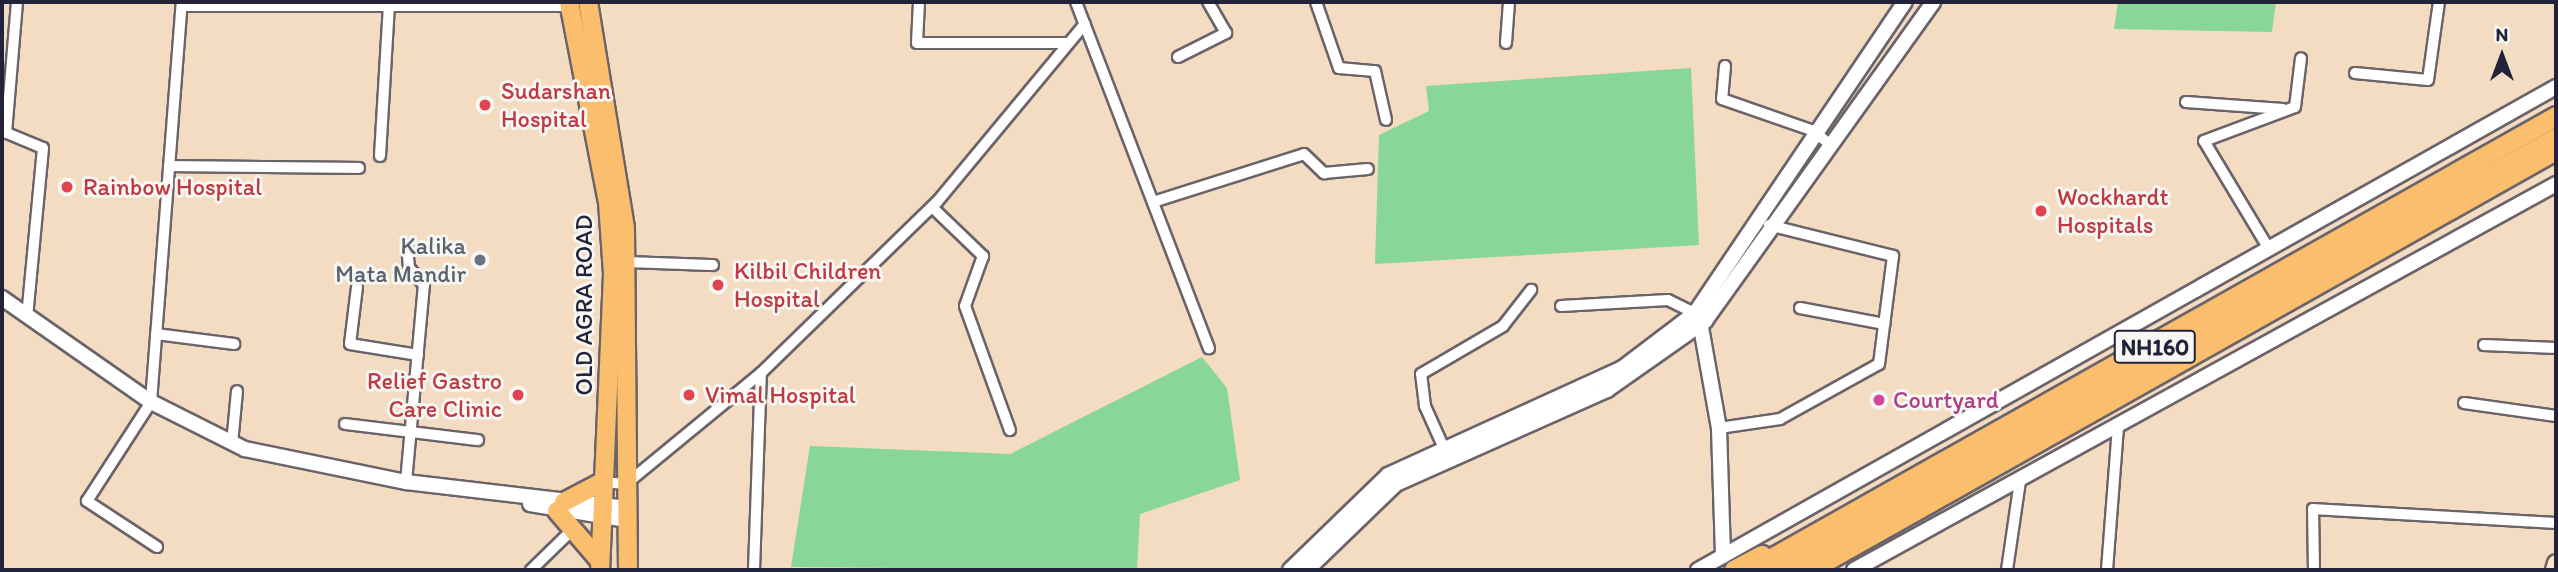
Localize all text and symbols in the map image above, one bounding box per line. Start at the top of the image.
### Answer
north arrow [2467,21,2537,91]
text: N [2496,23,2508,46]
place label: Sudarshan Hospital [501,77,611,133]
marker: Sudarshan Hospital [475,95,495,115]
place label: Rainbow Hospital [83,173,262,201]
marker: Rainbow Hospital [57,177,77,197]
place label: Wockhardt Hospitals [2057,183,2168,239]
marker: Wockhardt Hospitals [2031,201,2051,221]
street label: OLD AGRA ROAD [570,215,598,395]
place label: Kalika Mata Mandir [335,232,466,288]
marker: Kalika Mata Mandir [472,252,488,268]
place label: Kilbil Children Hospital [734,257,881,313]
marker: Kilbil Children Hospital [708,275,728,295]
road number: NH160 [2113,328,2197,366]
place label: Relief Gastro Care Clinic [367,367,502,423]
place label: Vimal Hospital [705,381,855,409]
marker: Relief Gastro Care Clinic [508,385,528,405]
marker: Vimal Hospital [679,385,699,405]
place label: Courtyard [1893,386,1999,414]
marker: Courtyard [1871,392,1887,408]

